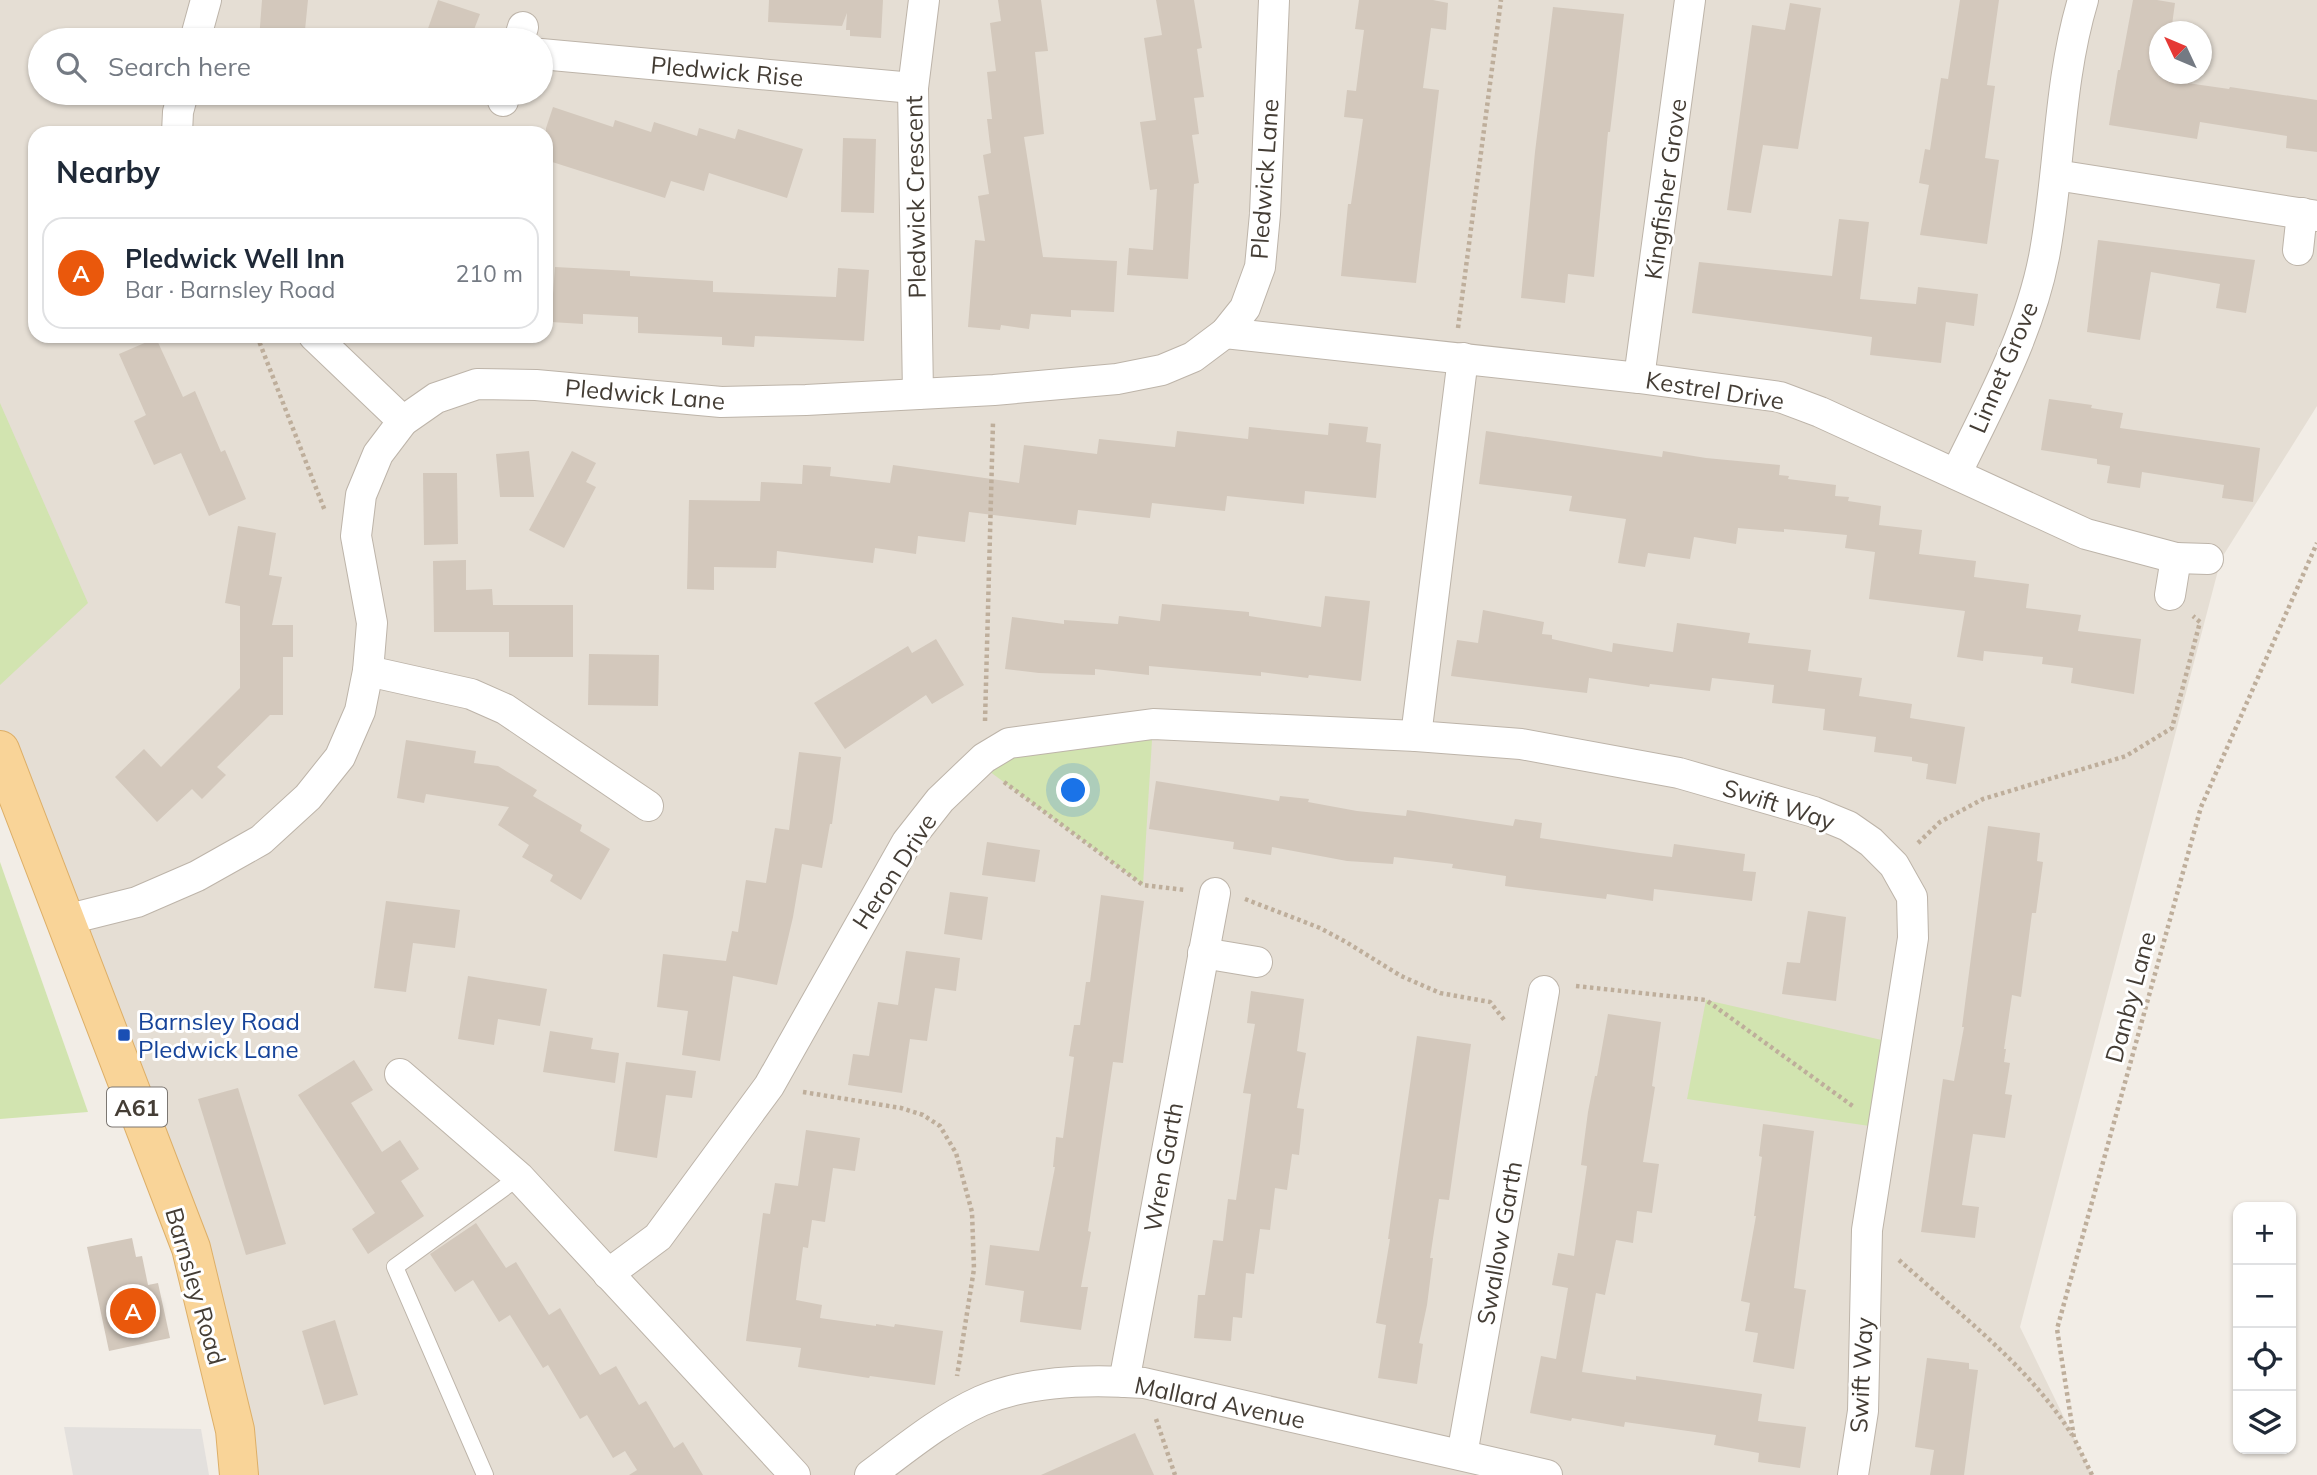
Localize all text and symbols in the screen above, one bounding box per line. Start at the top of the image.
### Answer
north arrow [2149,21,2212,84]
search box [28,28,553,105]
icon: search [52,48,90,86]
street label: Pledwick Rise [649,49,805,93]
text: Search here [108,50,251,83]
street label: Pledwick Crescent [898,95,932,299]
street label: Kingfisher Grove [1637,97,1693,281]
street label: Pledwick Lane [1243,98,1285,260]
text: Nearby [56,153,160,191]
text: Pledwick Well Inn [125,242,345,275]
text: A [72,259,90,288]
text: 210 m [455,259,523,288]
text: Bar · Barnsley Road [125,275,335,304]
street label: Linnet Grove [1962,297,2044,437]
street label: Kestrel Drive [1644,364,1786,416]
street label: Pledwick Lane [564,372,726,416]
street label: Swift Way [1719,772,1839,836]
your location [1056,773,1090,807]
street label: Heron Drive [845,807,943,935]
street label: Danby Lane [2098,928,2162,1066]
place label: Barnsley Road Pledwick Lane [138,1006,300,1064]
marker: Barnsley Road Pledwick Lane [116,1027,132,1043]
road number: A61 [107,1088,167,1126]
street label: Wren Garth [1137,1100,1189,1234]
street label: Swallow Garth [1470,1159,1528,1327]
map controls [2233,1202,2296,1454]
button: + [2233,1202,2296,1265]
street label: Barnsley Road [159,1204,233,1368]
button: − [2233,1265,2296,1328]
pin: A [110,1285,156,1337]
street label: Swift Way [1843,1316,1879,1434]
button: locate [2233,1328,2296,1391]
street label: Mallard Avenue [1132,1369,1308,1435]
button: layers [2233,1391,2296,1454]

